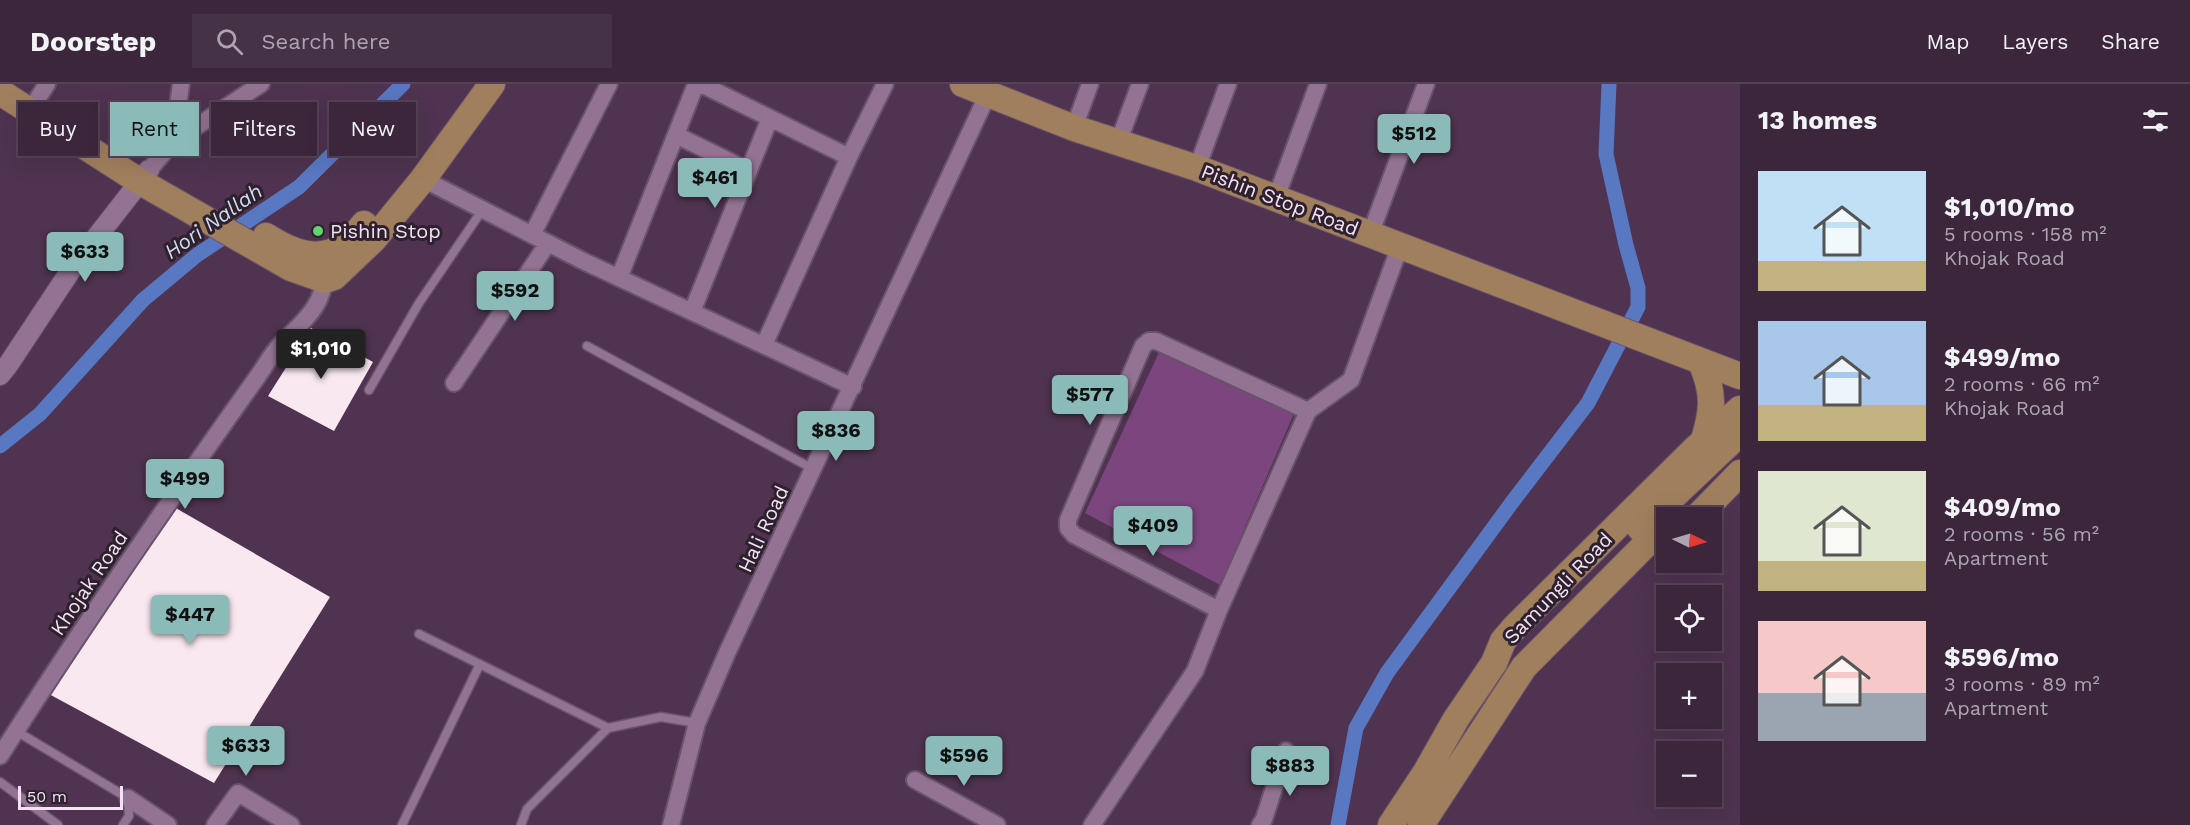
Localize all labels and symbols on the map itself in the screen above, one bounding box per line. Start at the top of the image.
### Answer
pin: $512 [1378,114,1450,165]
pin: $461 [679,158,751,209]
street label: Pishin Stop Road [1198,159,1362,241]
water label: Hori Nallah [159,178,267,264]
place label: Pishin Stop [330,219,441,243]
marker: Pishin Stop [311,224,325,238]
pin: $633 [49,232,121,283]
pin: $592 [479,271,551,322]
pin: $1,010 [272,329,370,380]
pin: $577 [1054,375,1126,426]
pin: $836 [800,411,872,462]
pin: $499 [149,459,221,510]
street label: Hali Road [732,482,794,576]
pin: $409 [1117,506,1189,557]
north arrow [1656,507,1722,573]
street label: Khojak Road [45,526,133,640]
street label: Samungli Road [1499,527,1617,649]
pin: $447 [154,595,226,646]
pin: $633 [210,726,282,777]
pin: $596 [928,736,1000,787]
pin: $883 [1254,746,1326,797]
scale bar [18,783,123,810]

